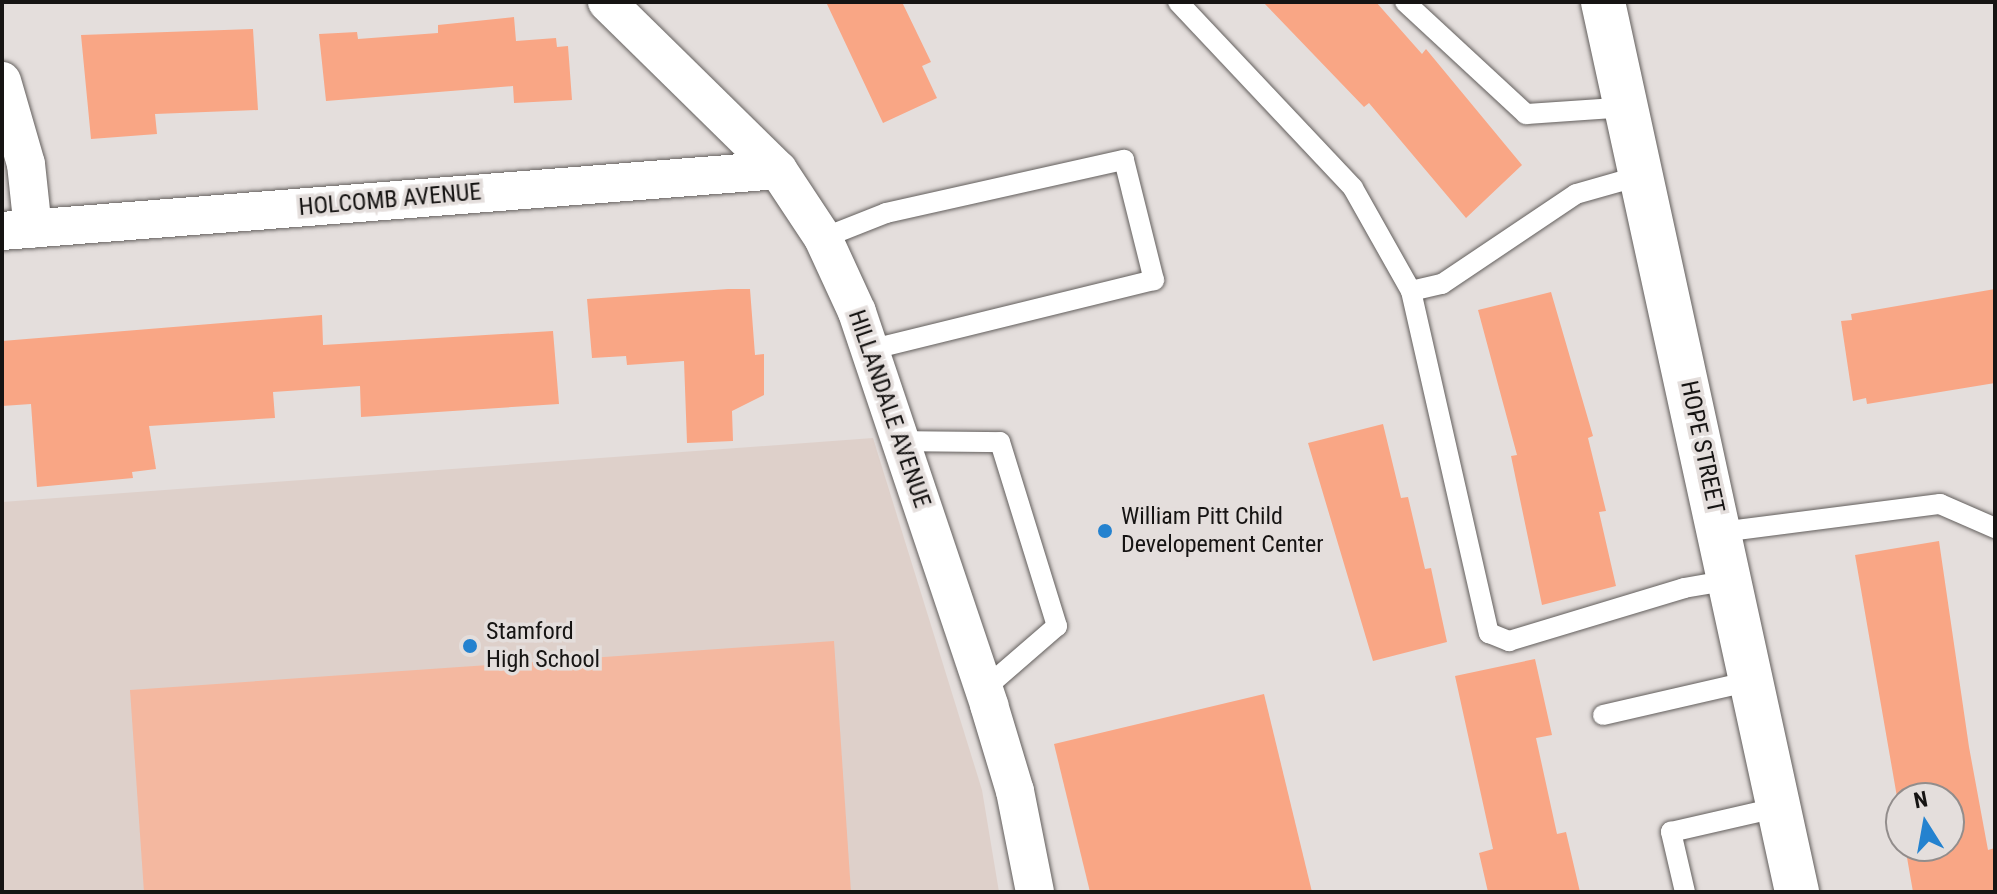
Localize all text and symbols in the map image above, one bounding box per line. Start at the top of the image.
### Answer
street label: HOLCOMB AVENUE [297,178,483,222]
street label: HILLANDALE AVENUE [842,306,936,512]
street label: HOPE STREET [1674,378,1730,516]
place label: William Pitt Child Developement Center [1121,503,1324,559]
marker: William Pitt Child Developement Center [1096,522,1114,540]
place label: Stamford High School [486,618,600,674]
marker: Stamford High School [461,637,479,655]
north arrow [1885,782,1965,862]
text: N [1912,786,1930,813]

